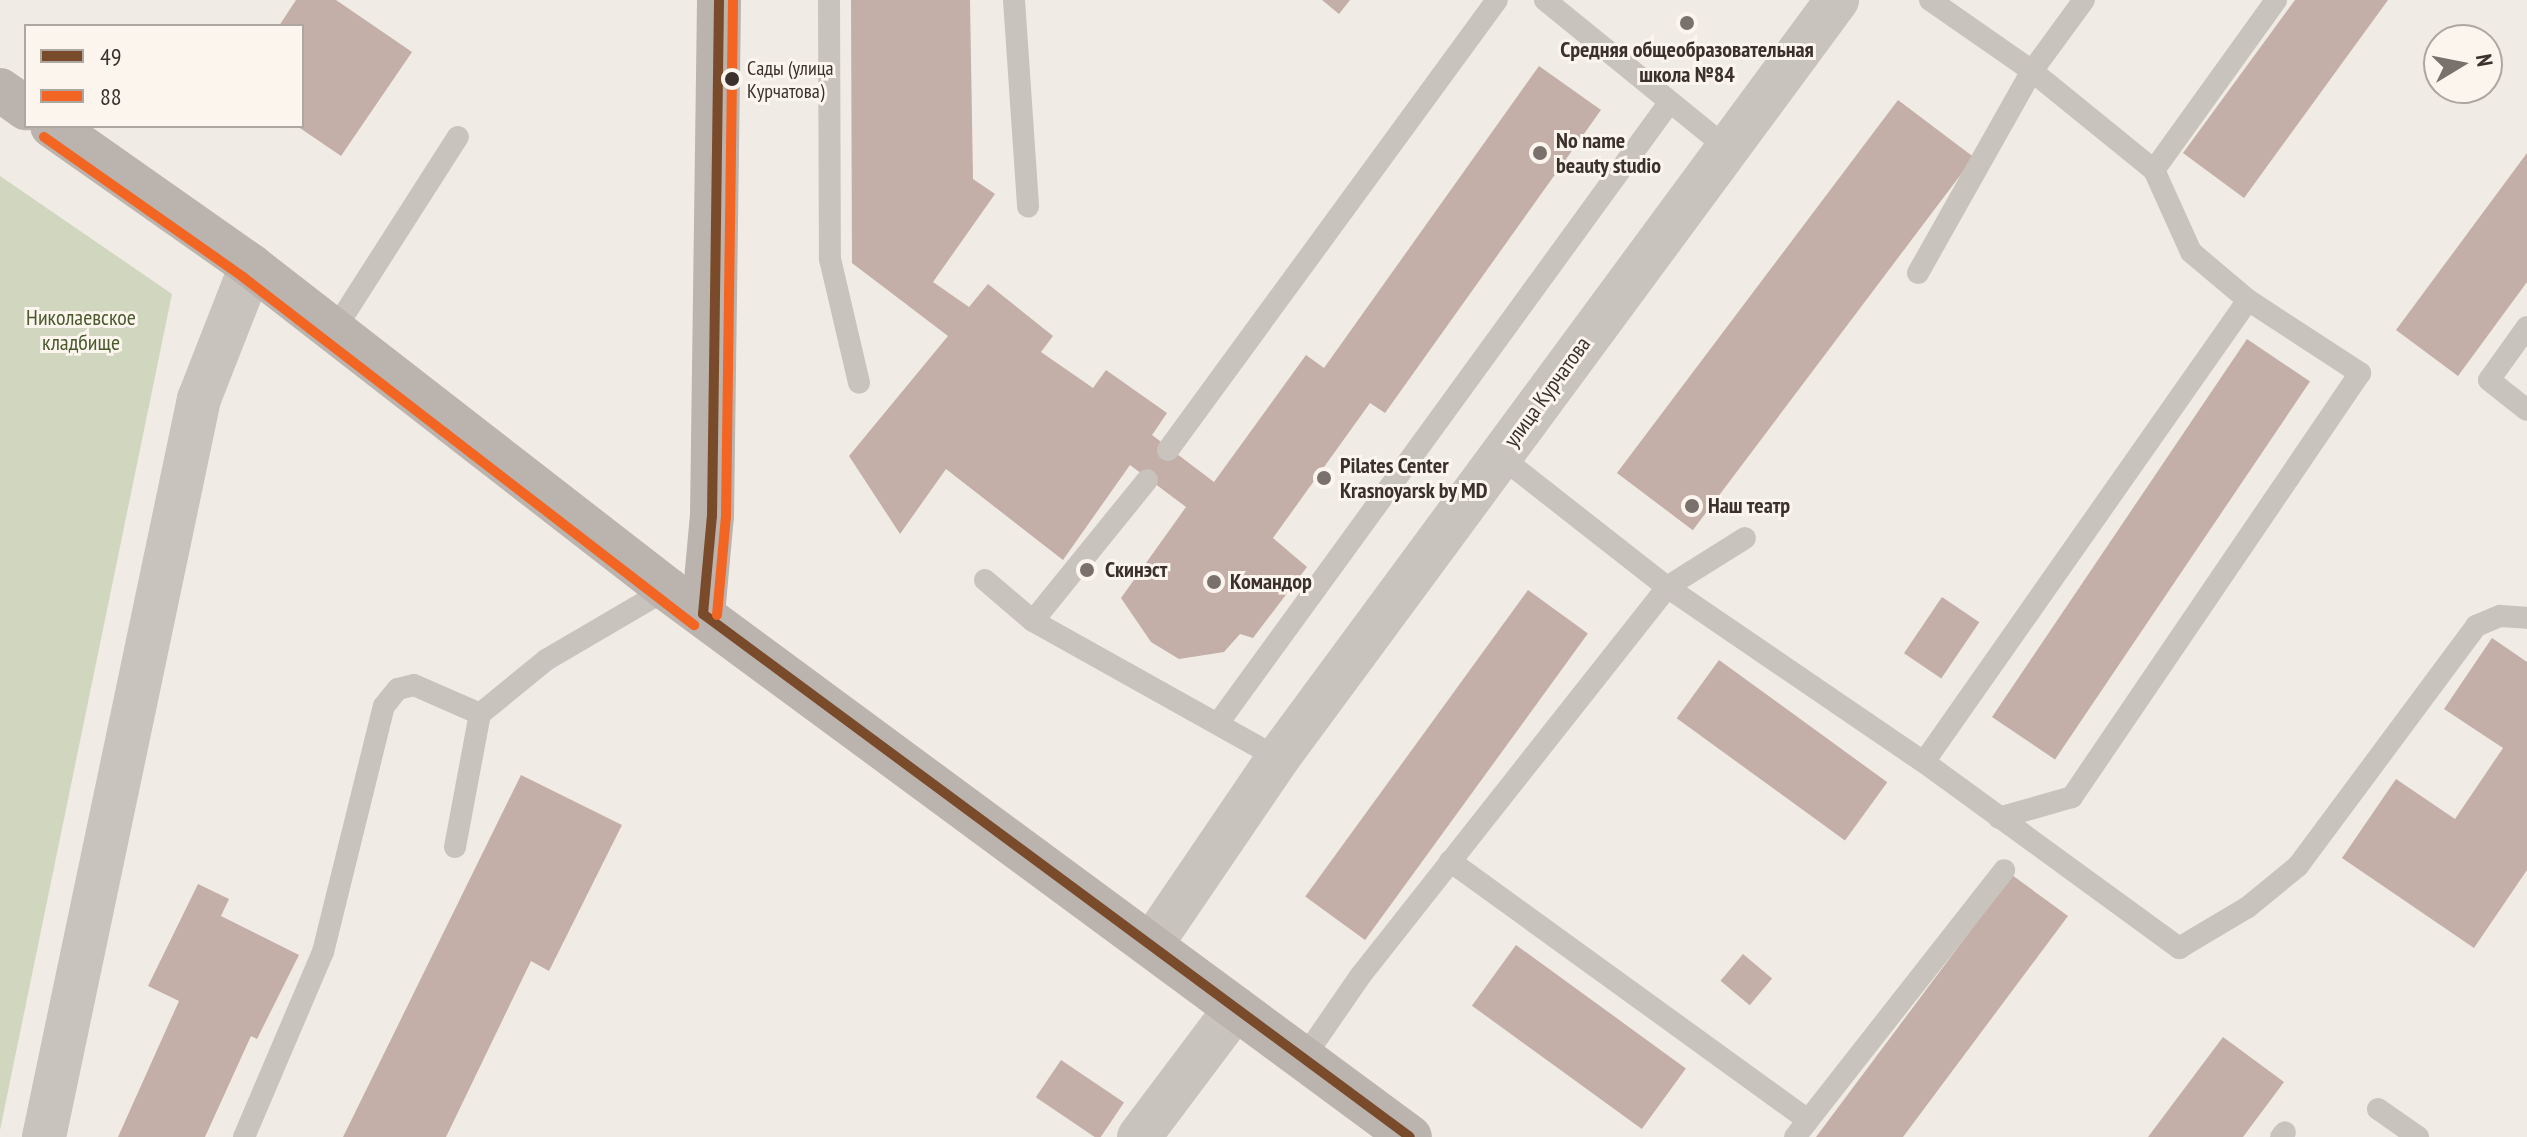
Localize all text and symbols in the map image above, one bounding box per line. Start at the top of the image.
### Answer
marker: Средняя общеобразовательная школа №84 [1678,14,1696,32]
legend [24,24,304,128]
north arrow [2423,24,2503,104]
place label: Средняя общеобразовательная школа №84 [1560,36,1814,88]
text: 49 [100,41,122,72]
text: N [2470,52,2499,68]
place label: Сады (улица Курчатова) [747,56,834,103]
marker: Сады (улица Курчатова) [724,71,740,87]
text: 88 [100,81,122,112]
place label: No name beauty studio [1556,127,1662,178]
marker: No name beauty studio [1531,144,1549,162]
park label: Николаевское кладбище [26,304,136,356]
street label: улица Курчатова [1498,332,1596,452]
place label: Pilates Center Krasnoyarsk by MD [1340,452,1489,504]
marker: Pilates Center Krasnoyarsk by MD [1315,469,1333,487]
place label: Наш театр [1708,493,1791,519]
marker: Наш театр [1683,497,1701,515]
place label: Скинэст [1105,557,1167,583]
marker: Скинэст [1076,559,1098,581]
place label: Командор [1230,569,1312,595]
marker: Командор [1205,573,1223,591]

